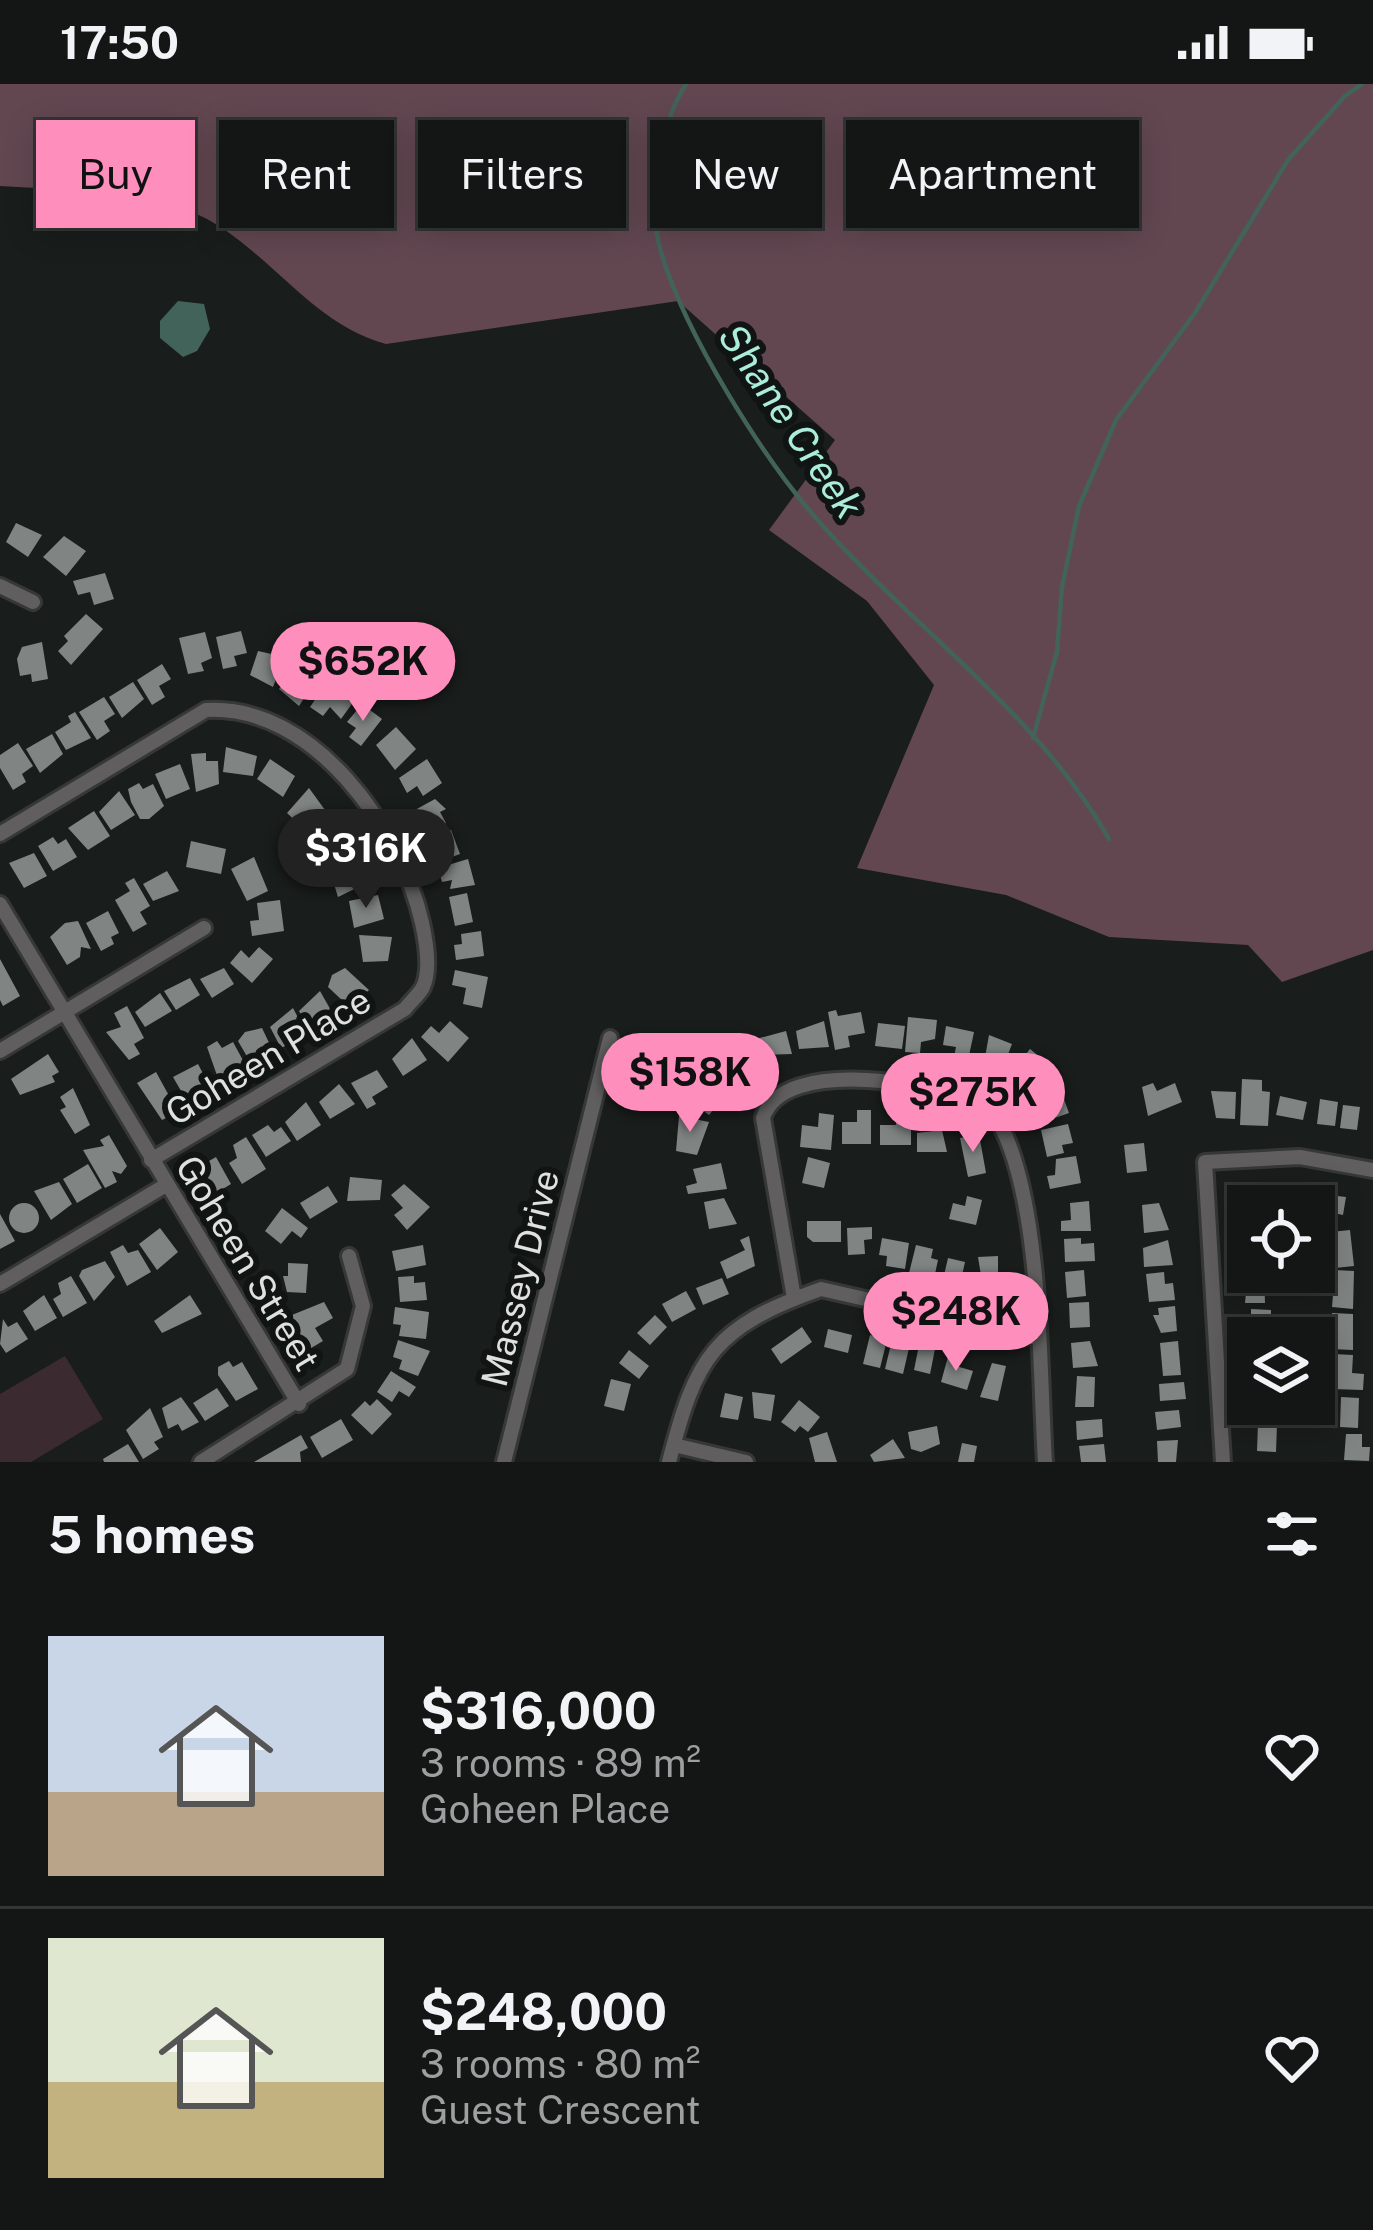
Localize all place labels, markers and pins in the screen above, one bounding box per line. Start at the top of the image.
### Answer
pin: $652K [279,622,447,724]
pin: $316K [282,809,450,911]
pin: $158K [606,1033,774,1135]
pin: $275K [889,1053,1057,1155]
pin: $248K [872,1272,1040,1374]

